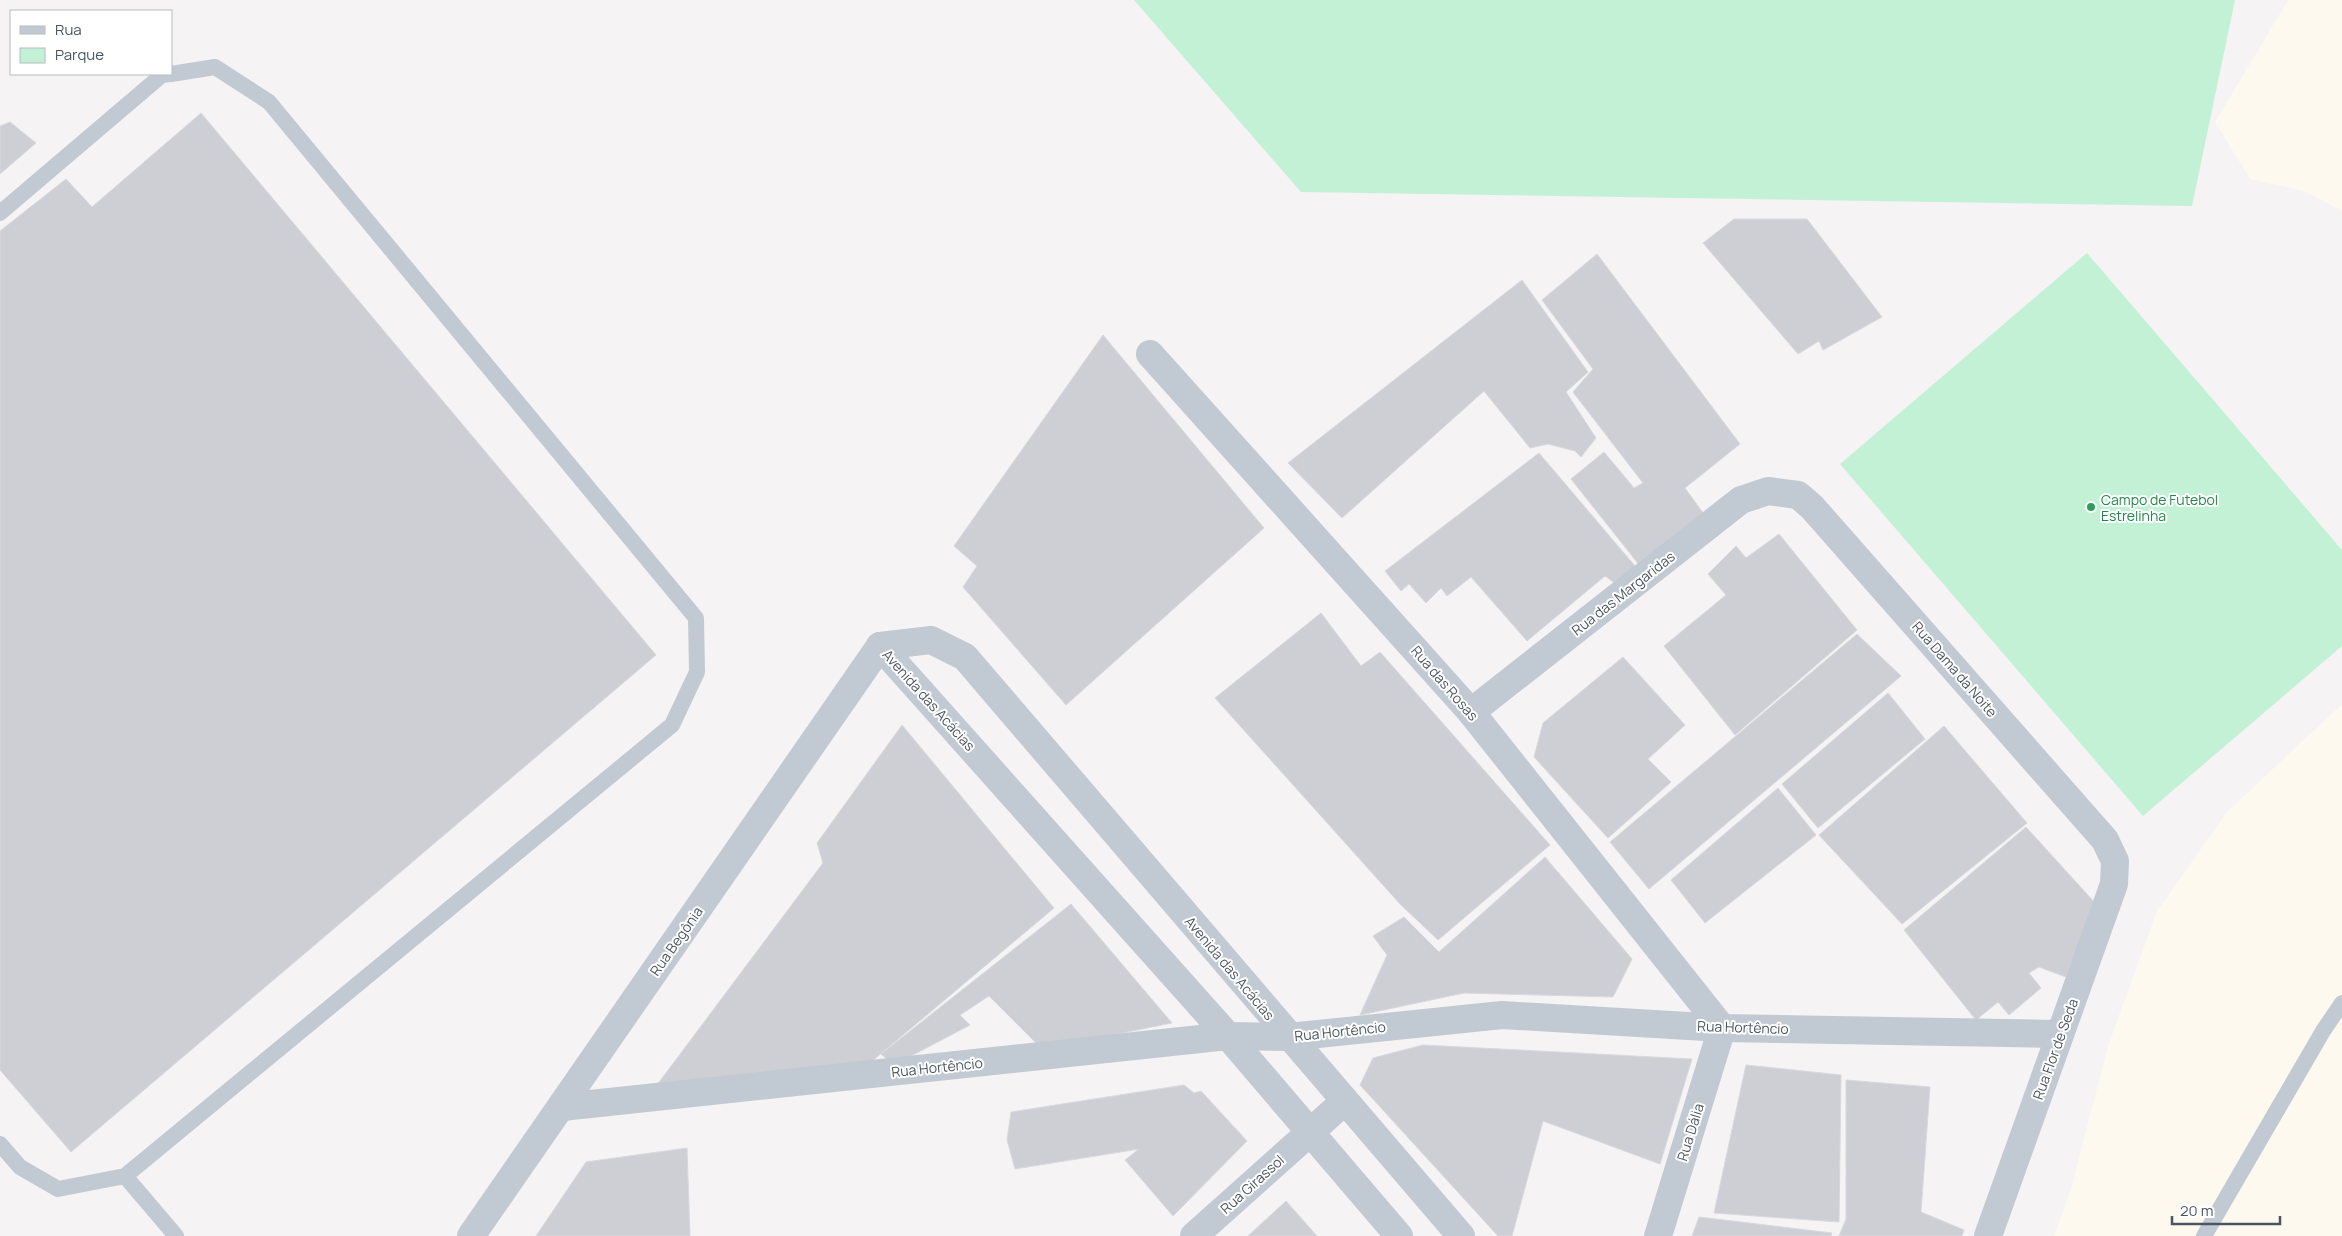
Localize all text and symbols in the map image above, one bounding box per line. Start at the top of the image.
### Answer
legend [10,10,172,75]
text: Rua [55,19,82,40]
text: Parque [55,44,104,65]
place label: Campo de Futebol Estrelinha [2101,490,2218,525]
marker: Campo de Futebol Estrelinha [2085,501,2097,513]
street label: Rua das Margaridas [1567,547,1679,639]
street label: Rua Dama da Noite [1908,617,2002,721]
street label: Rua das Rosas [1407,641,1483,725]
street label: Avenida das Acácias [878,645,980,755]
street label: Rua Begônia [645,903,707,979]
street label: Avenida das Acácias [1181,912,1279,1024]
street label: Rua Flor de Seda [2028,996,2082,1102]
street label: Rua Hortêncio [1697,1016,1789,1038]
street label: Rua Hortêncio [1293,1017,1387,1045]
street label: Rua Hortêncio [890,1053,984,1081]
street label: Rua Dália [1672,1101,1708,1163]
street label: Rua Girassol [1216,1150,1288,1218]
scale bar [2172,1194,2280,1226]
text: 20 m [2180,1200,2213,1221]

